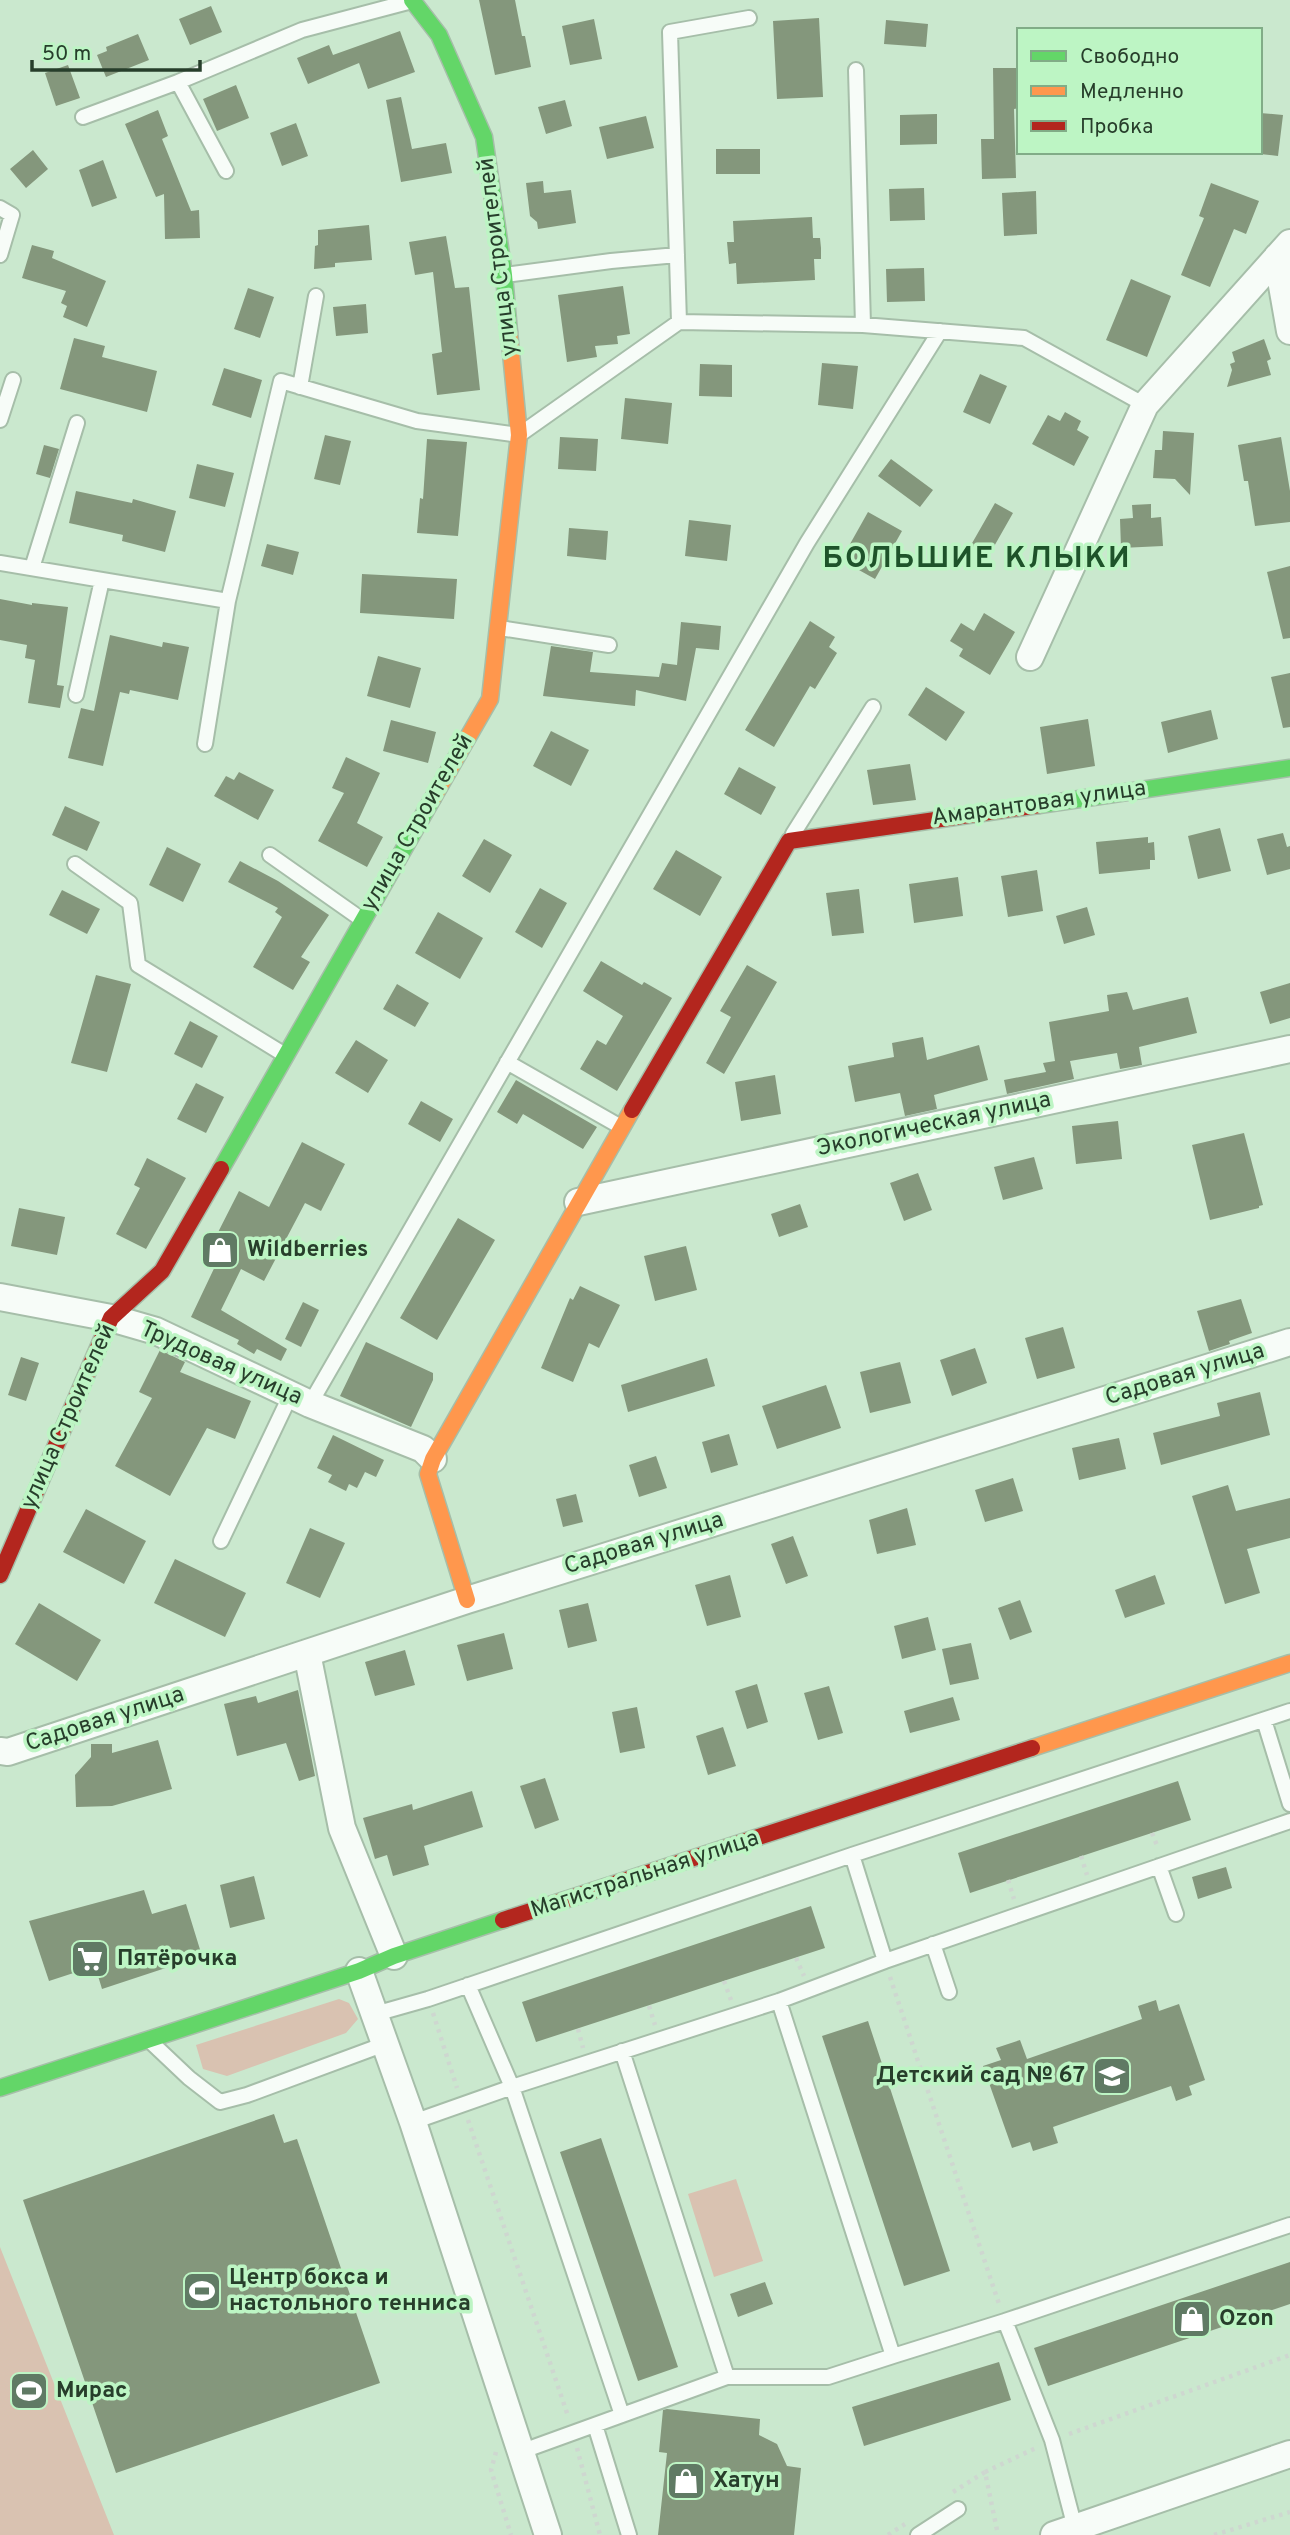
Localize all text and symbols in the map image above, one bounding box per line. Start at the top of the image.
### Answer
scale bar [32,28,200,72]
legend [1017,28,1262,154]
text: 50 m [42,41,91,68]
text: Свободно [1080,44,1179,71]
text: Медленно [1080,79,1184,106]
text: Пробка [1080,114,1153,141]
street label: улица Строителей [472,156,526,358]
district label: БОЛЬШИЕ КЛЫКИ [823,541,1131,578]
street label: улица Строителей [355,729,481,917]
street label: Амарантовая улица [930,775,1148,833]
street label: Экологическая улица [814,1086,1054,1164]
shop icon: Wildberries [199,1229,241,1271]
place label: Wildberries [247,1236,368,1265]
street label: Трудовая улица [136,1315,306,1413]
street label: улица Строителей [15,1320,123,1514]
street label: Садовая улица [1102,1337,1268,1413]
street label: Садовая улица [561,1506,727,1582]
street label: Садовая улица [22,1681,188,1759]
street label: Магистральная улица [527,1824,763,1926]
supermarket icon: Пятёрочка [69,1938,111,1980]
place label: Пятёрочка [117,1945,237,1974]
school or university icon: Детский сад № 67 [1091,2055,1133,2097]
place label: Детский сад № 67 [876,2062,1085,2091]
place label: Центр бокса и настольного тенниса [229,2264,471,2319]
sports icon: Центр бокса и настольного тенниса [181,2270,223,2312]
shop icon: Ozon [1171,2298,1213,2340]
place label: Ozon [1219,2305,1274,2334]
sports icon: Мирас [8,2370,50,2412]
place label: Мирас [56,2377,127,2406]
shop icon: Хатун [665,2460,707,2502]
place label: Хатун [713,2467,780,2496]

